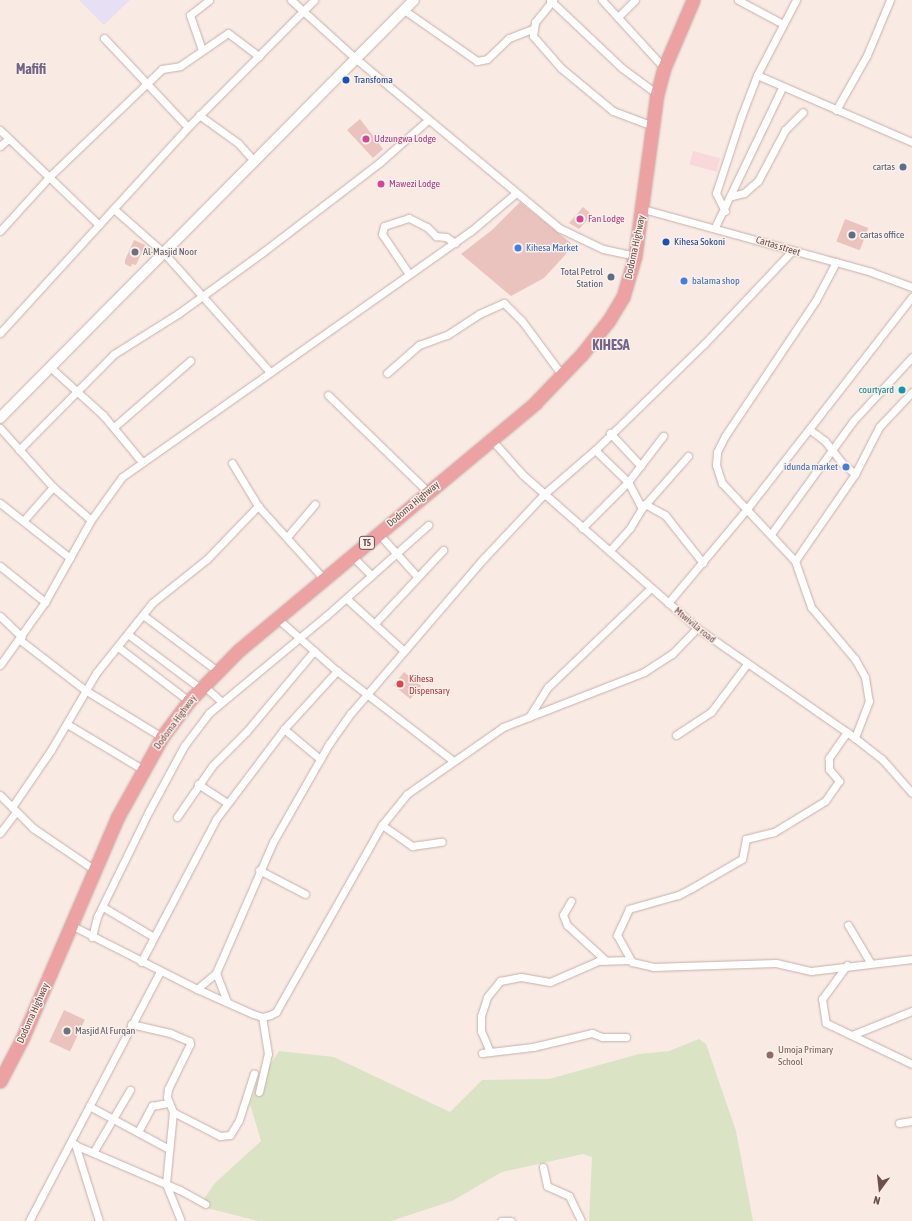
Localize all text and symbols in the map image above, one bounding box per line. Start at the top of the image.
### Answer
district label: Mafifi [16,61,46,77]
place label: Transfoma [354,74,393,86]
marker: Transfoma [341,75,351,85]
place label: Udzungwa Lodge [374,133,436,145]
marker: Udzungwa Lodge [361,134,371,144]
place label: cartas [873,161,895,173]
marker: cartas [898,162,908,172]
place label: Mawezi Lodge [389,178,440,190]
marker: Mawezi Lodge [376,179,386,189]
place label: Fan Lodge [588,213,625,225]
marker: Fan Lodge [575,214,585,224]
street label: Dodoma Highway [622,214,648,280]
place label: cartas office [860,229,904,241]
marker: cartas office [847,230,857,240]
street label: Cartas street [754,234,802,258]
place label: Kihesa Sokoni [674,236,725,248]
marker: Kihesa Sokoni [661,237,671,247]
place label: Kihesa Market [526,242,578,254]
marker: Kihesa Market [513,243,523,253]
place label: Al-Masjid Noor [143,246,197,258]
marker: Al-Masjid Noor [130,247,140,257]
place label: Total Petrol Station [560,265,603,288]
marker: Total Petrol Station [606,272,616,282]
place label: balama shop [692,275,740,287]
marker: balama shop [679,276,689,286]
district label: KIHESA [592,337,630,353]
place label: courtyard [859,384,894,396]
marker: courtyard [897,385,907,395]
place label: idunda market [784,461,838,473]
marker: idunda market [841,462,851,472]
street label: Dodoma Highway [384,479,442,529]
road number: T5 [358,536,376,550]
street label: Mtwivila road [672,605,718,645]
place label: Kihesa Dispensary [409,672,450,696]
marker: Kihesa Dispensary [394,678,406,690]
street label: Dodoma Highway [151,692,199,752]
street label: Dodoma Highway [14,981,52,1045]
place label: Masjid Al Furqan [75,1025,135,1037]
marker: Masjid Al Furqan [62,1026,72,1036]
place label: Umoja Primary School [778,1043,833,1066]
marker: Umoja Primary School [765,1050,775,1060]
north arrow [860,1169,900,1209]
text: N [872,1194,882,1207]

